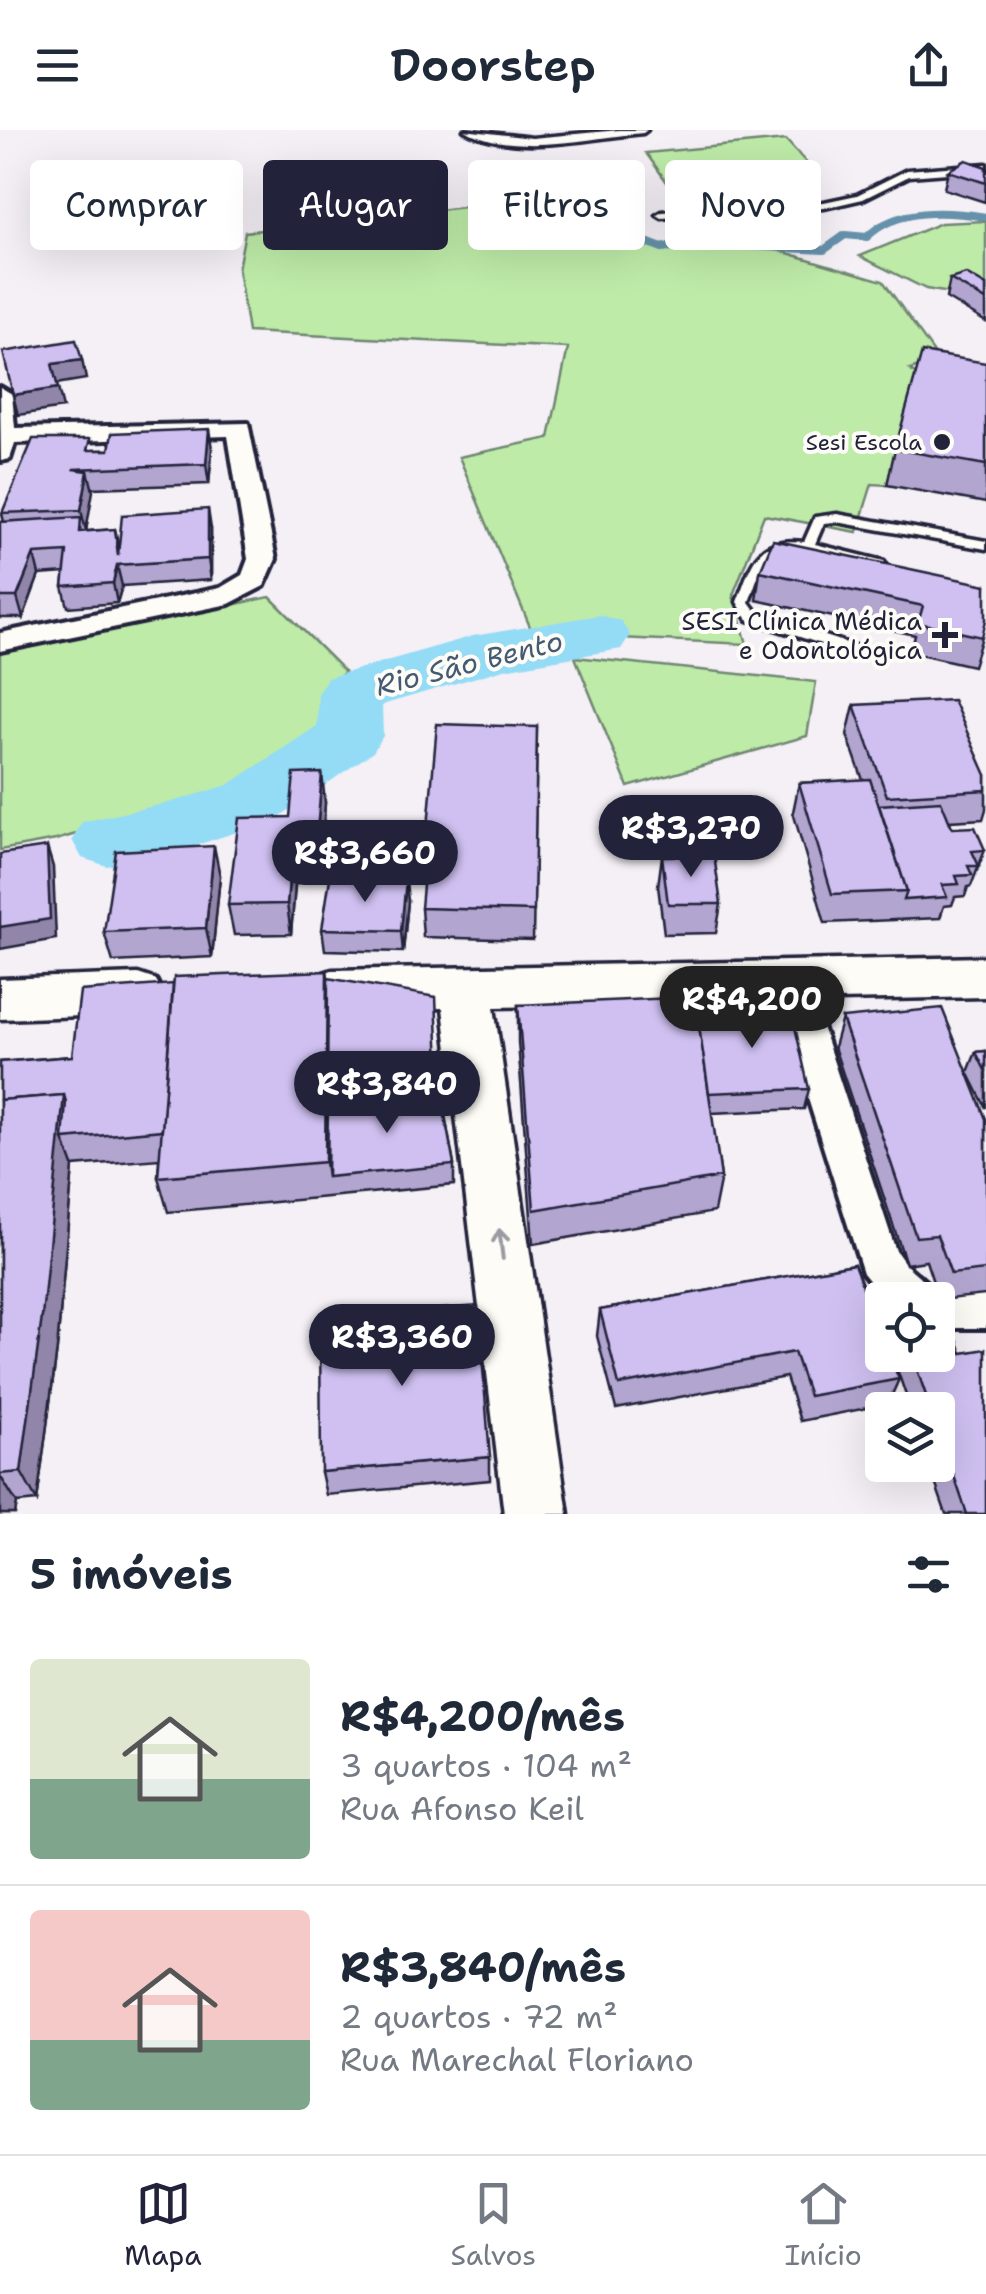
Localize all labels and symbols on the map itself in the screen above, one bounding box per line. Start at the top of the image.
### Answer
place label: Sesi Escola [806,428,922,457]
marker: Sesi Escola [931,431,953,453]
place label: SESI Clínica Médica e Odontológica [682,604,922,667]
water label: Rio São Bento [371,621,567,705]
marker: SESI Clínica Médica e Odontológica [932,622,958,648]
pin: R$3,270 [599,795,783,880]
pin: R$3,660 [273,820,457,905]
pin: R$4,200 [660,966,844,1051]
pin: R$3,840 [295,1051,479,1136]
one-way arrow [491,1228,510,1260]
pin: R$3,360 [310,1304,494,1389]

